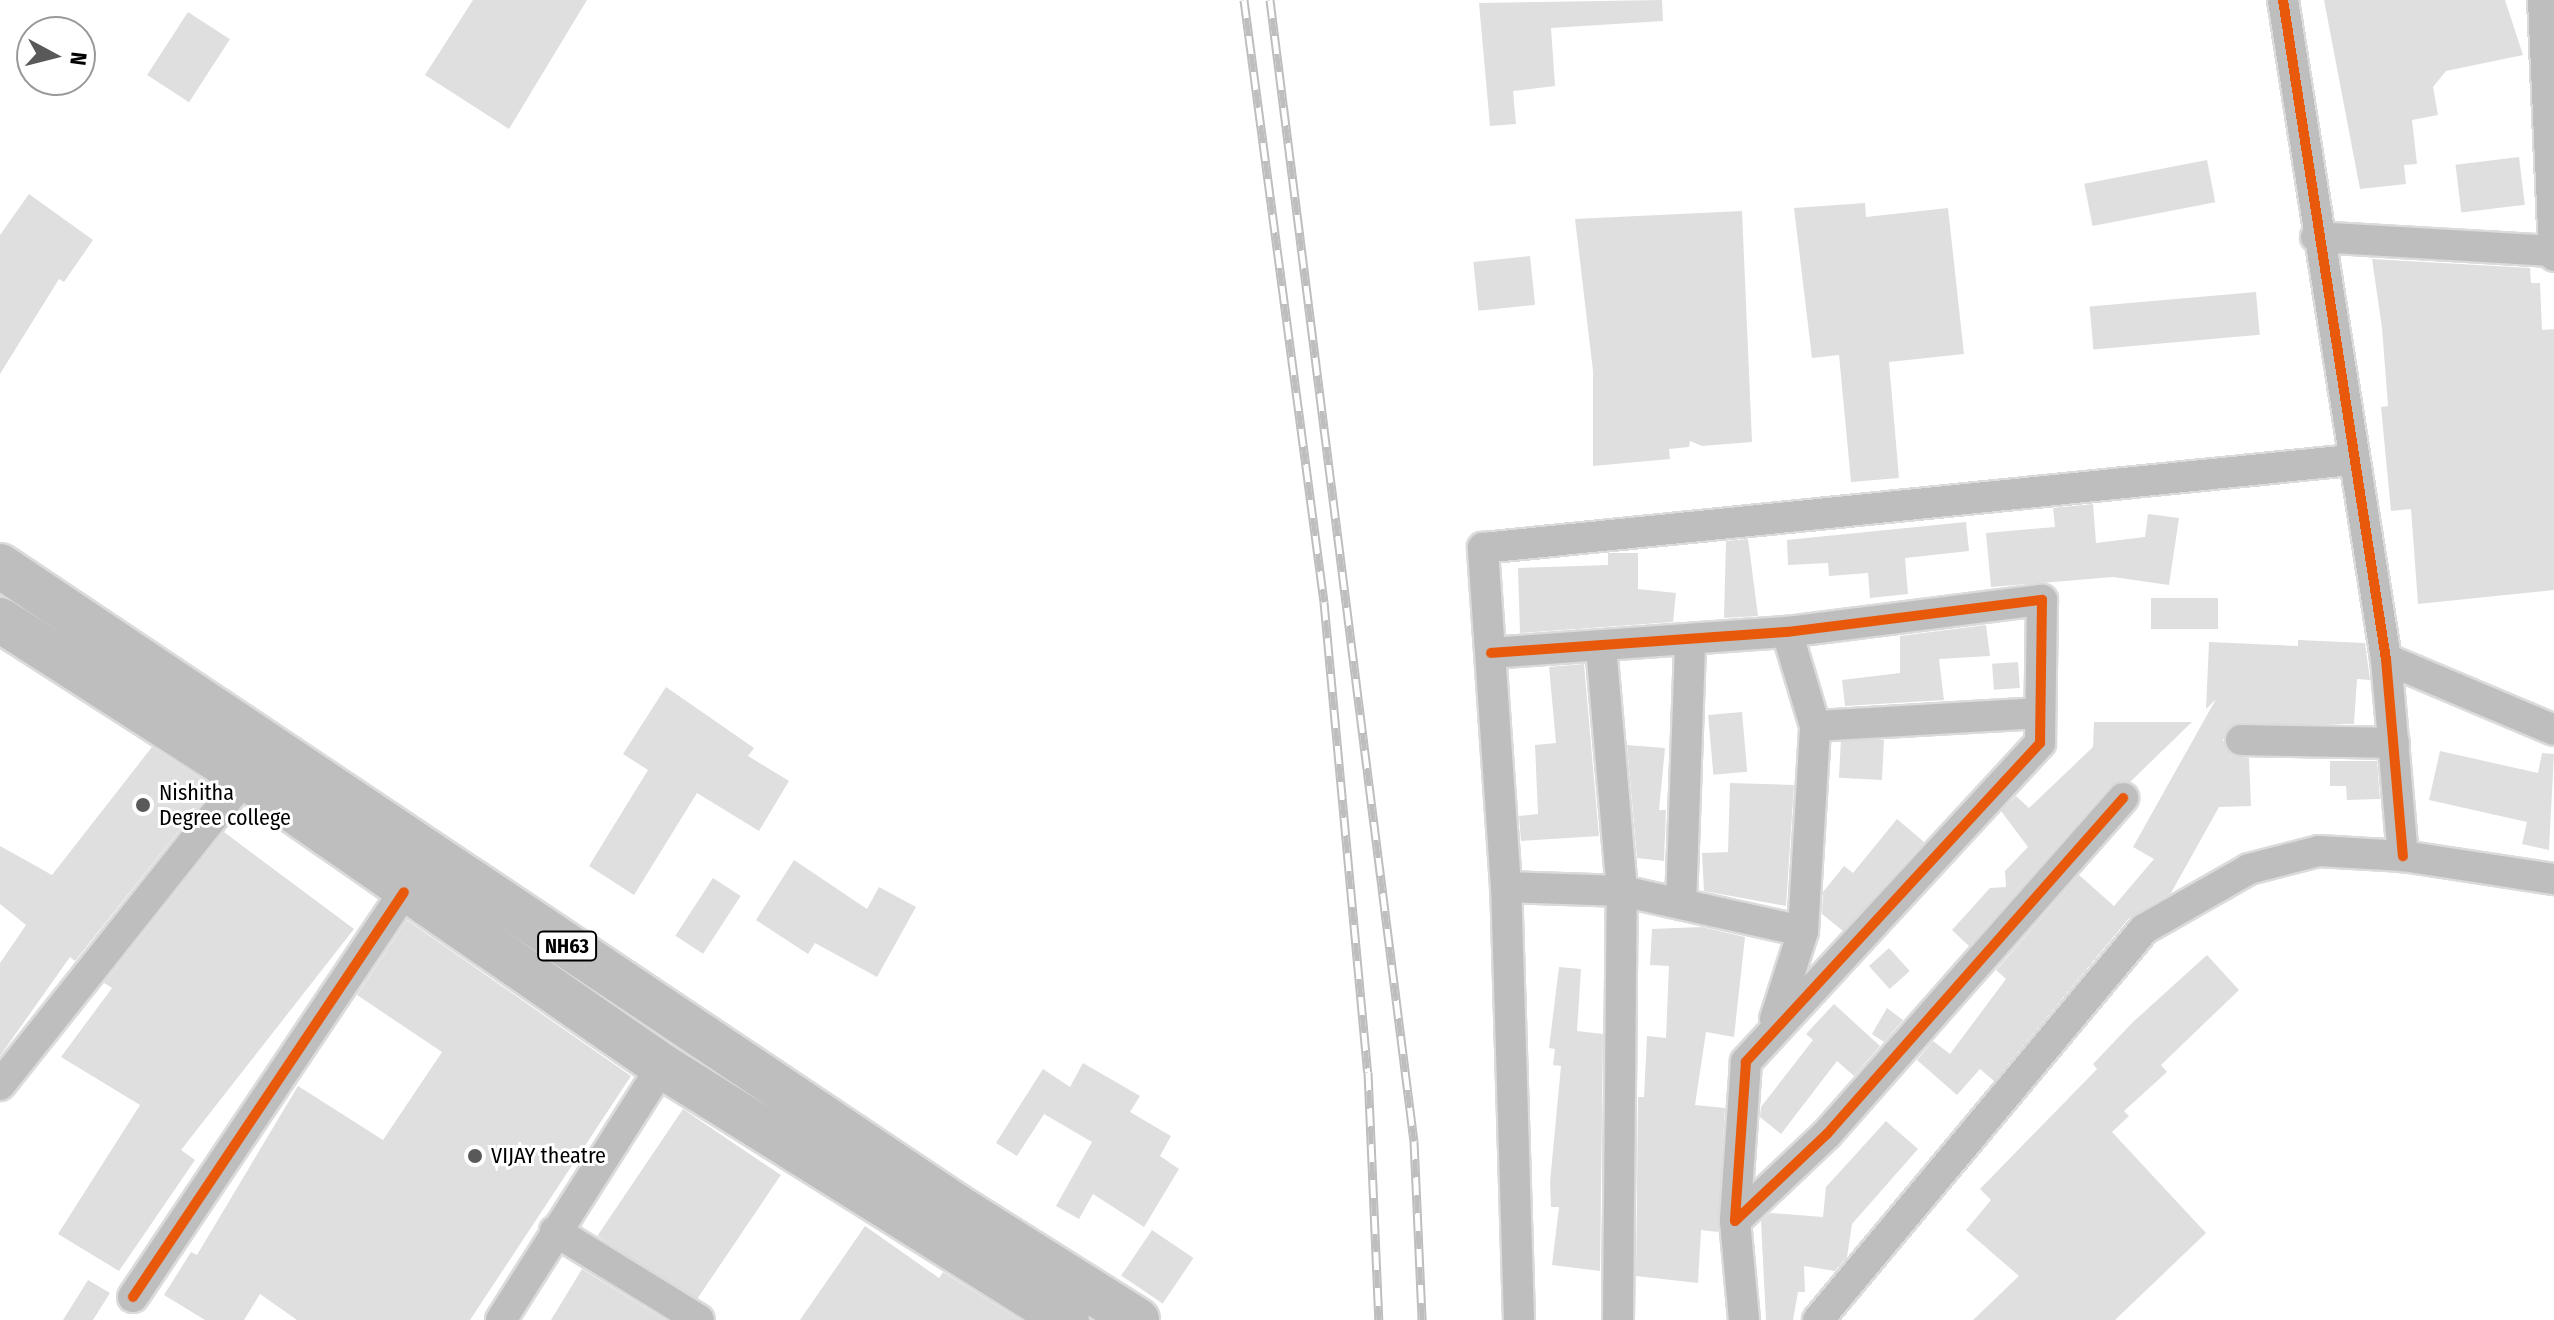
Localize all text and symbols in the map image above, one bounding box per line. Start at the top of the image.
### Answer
north arrow [16,16,96,96]
text: N [64,51,93,67]
place label: Nishitha Degree college [159,779,291,830]
marker: Nishitha Degree college [134,796,152,814]
road number: NH63 [537,930,597,962]
place label: VIJAY theatre [491,1143,606,1169]
marker: VIJAY theatre [466,1147,484,1165]

